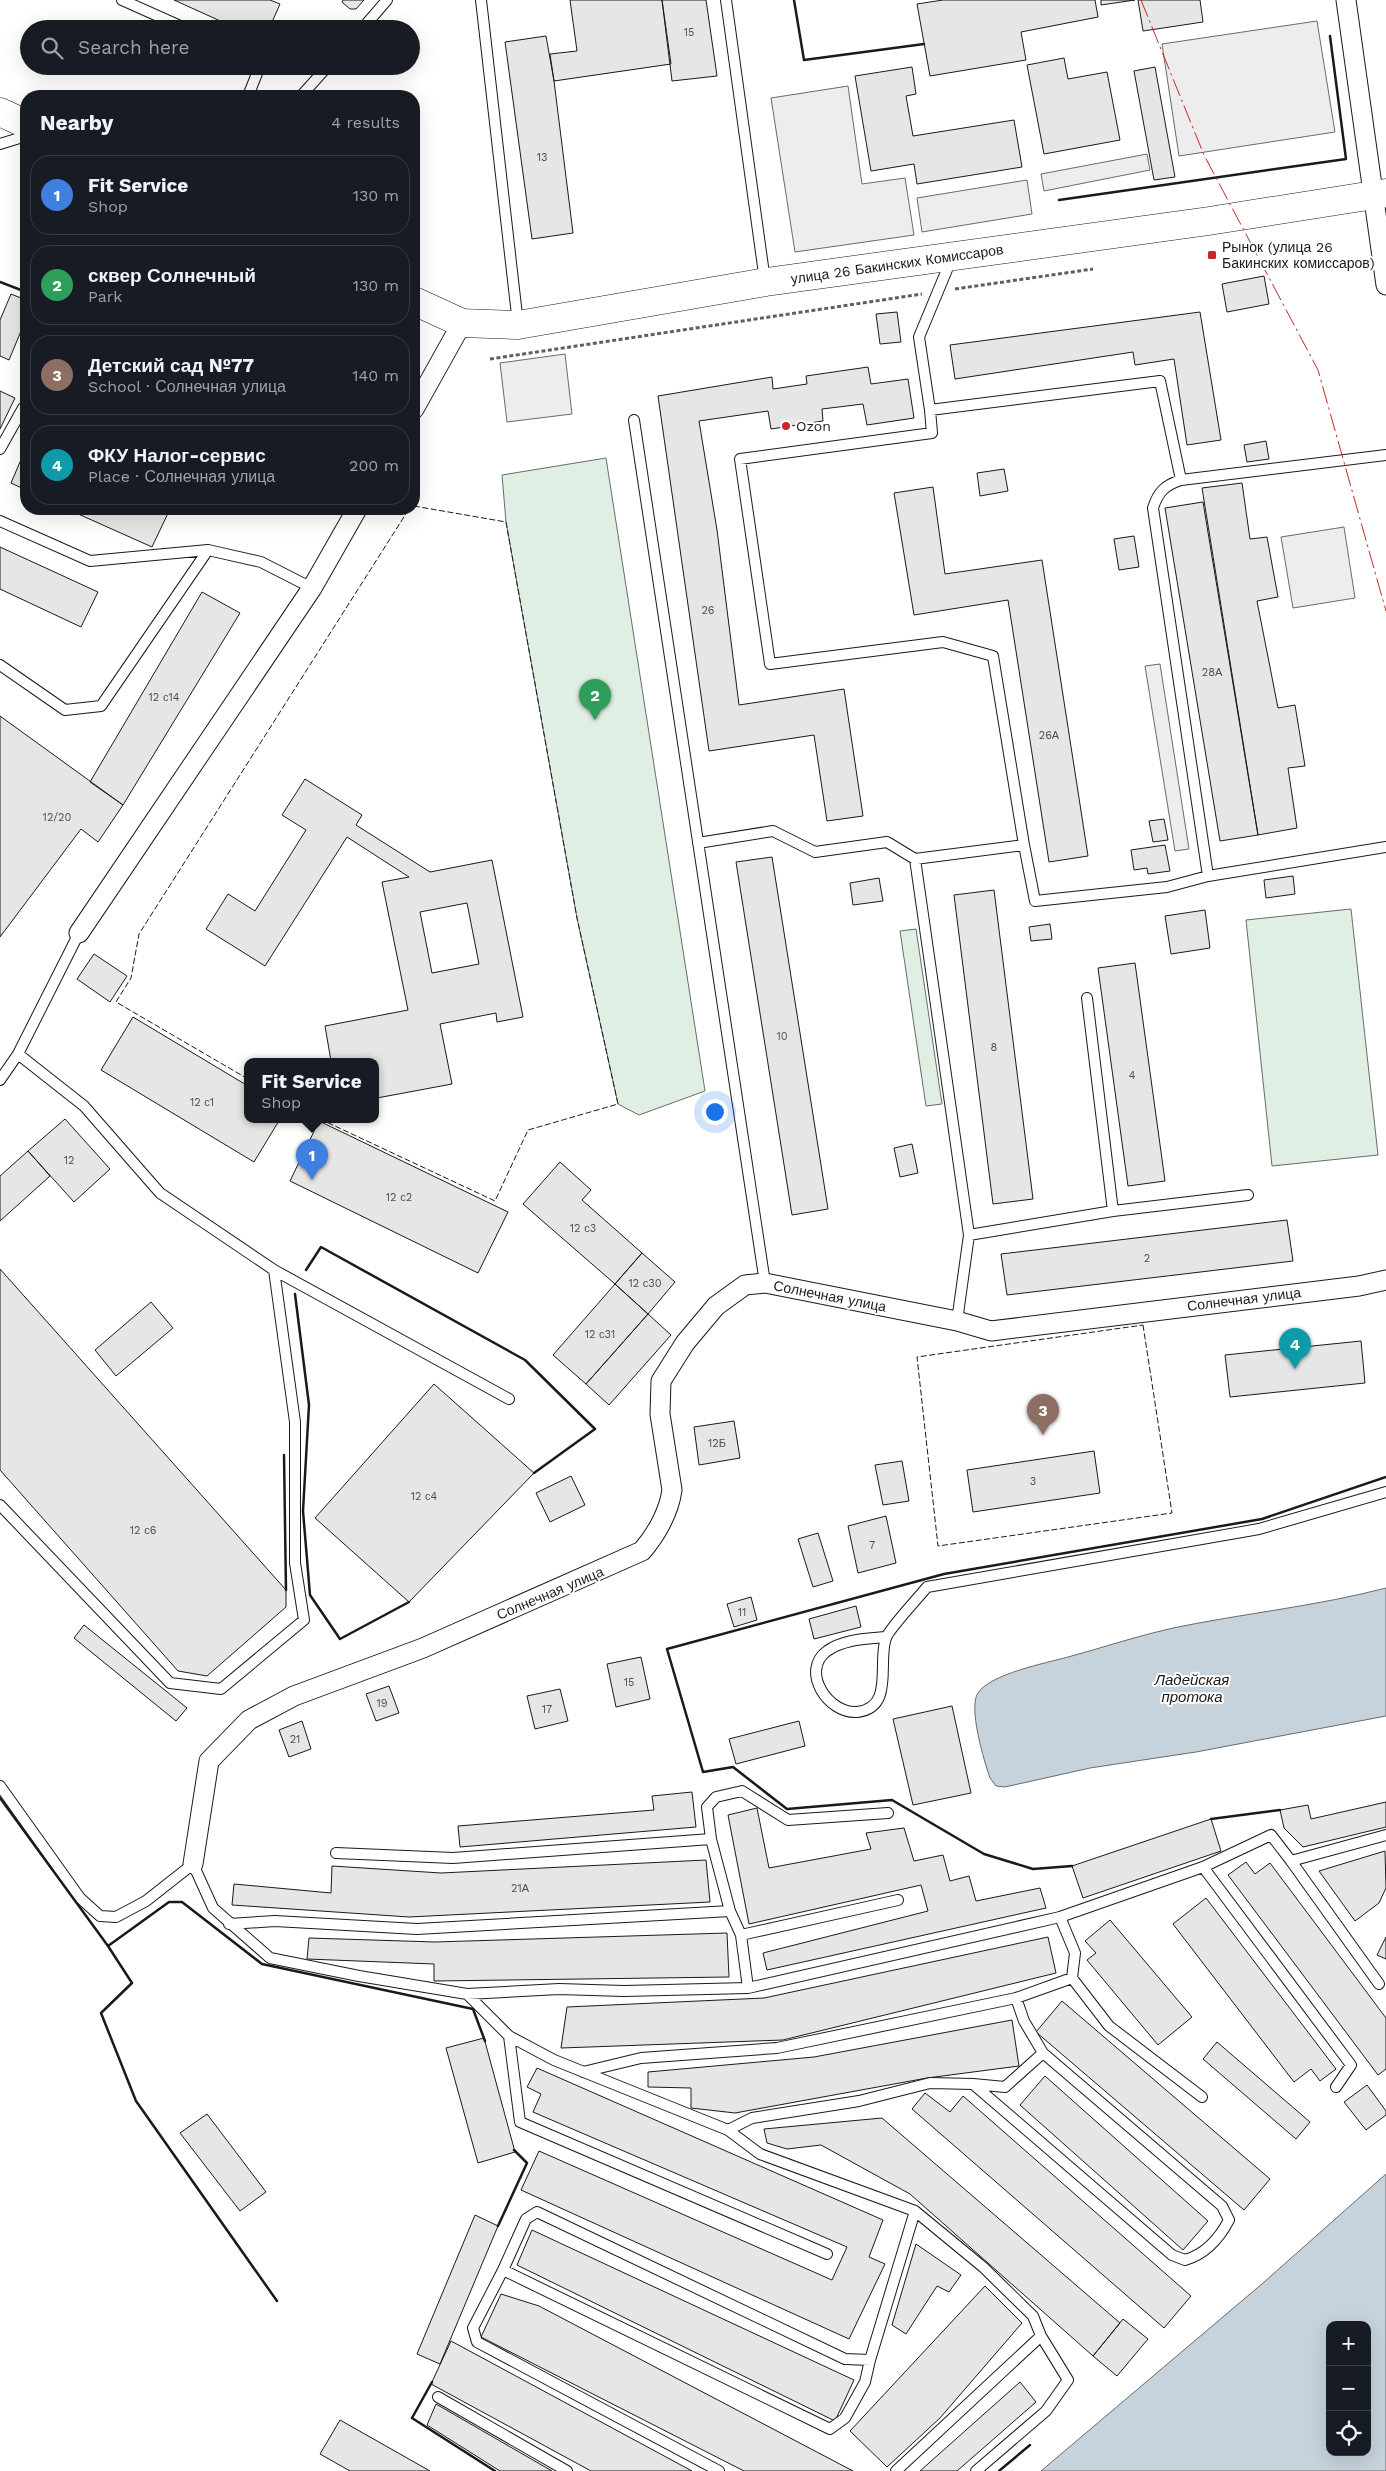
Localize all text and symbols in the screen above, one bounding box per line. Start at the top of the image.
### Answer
search box [20,20,420,75]
house number: 15 [684,26,694,39]
icon: search [38,34,66,62]
text: Search here [78,36,189,59]
text: Nearby [40,110,113,135]
text: 4 results [331,113,400,132]
house number: 13 [537,151,547,164]
text: Fit Service [88,174,188,197]
text: 1 [54,186,60,205]
text: 130 m [353,186,399,205]
text: Shop [88,197,128,216]
place label: Рынок (улица 26 Бакинских комиссаров) [1222,239,1375,271]
street label: улица 26 Бакинских Комиссаров [790,241,1004,287]
marker: Рынок (улица 26 Бакинских комиссаров) [1206,249,1218,261]
text: сквер Солнечный [88,264,256,287]
text: 2 [52,276,62,295]
text: 130 m [353,276,399,295]
text: Park [88,287,122,306]
text: Детский сад №77 [88,354,254,377]
text: 3 [52,366,62,385]
text: 140 m [352,366,399,385]
text: School · Солнечная улица [88,377,286,396]
place label: Ozon [796,418,831,434]
marker: Ozon [780,420,792,432]
text: ФКУ Налог-сервис [88,444,266,467]
text: 4 [52,456,62,475]
text: 200 m [349,456,399,475]
text: Place · Солнечная улица [88,467,275,486]
house number: 26 [701,604,715,617]
house number: 28А [1202,666,1223,679]
pin: 2 [579,679,611,720]
house number: 12 с14 [149,691,180,704]
house number: 26А [1039,729,1060,742]
house number: 12/20 [43,811,72,824]
house number: 10 [776,1030,788,1043]
house number: 8 [991,1041,998,1054]
popup [244,1058,379,1123]
house number: 4 [1129,1069,1136,1082]
text: Fit Service [261,1070,362,1093]
text: Shop [261,1093,301,1112]
house number: 12 с1 [190,1096,214,1109]
your location [702,1099,728,1125]
pin: 1 [296,1139,328,1180]
house number: 12 [64,1154,74,1167]
house number: 12 с2 [386,1191,412,1204]
house number: 12 с3 [570,1222,596,1235]
house number: 2 [1144,1252,1150,1265]
house number: 12 с30 [628,1277,662,1290]
street label: Солнечная улица [772,1277,888,1315]
street label: Солнечная улица [1186,1284,1302,1314]
house number: 12 с31 [585,1328,615,1341]
pin: 4 [1279,1328,1311,1369]
pin: 3 [1027,1394,1059,1435]
house number: 12Б [708,1437,726,1450]
house number: 3 [1030,1475,1036,1488]
house number: 12 с4 [411,1490,438,1503]
house number: 12 с6 [130,1524,157,1537]
house number: 7 [869,1539,875,1552]
street label: Солнечная улица [494,1563,606,1623]
house number: 11 [738,1606,746,1619]
water label: Ладейская протока [1154,1671,1229,1706]
house number: 15 [624,1676,634,1689]
house number: 19 [376,1697,388,1710]
house number: 17 [542,1703,552,1716]
house number: 21 [290,1733,300,1746]
house number: 21А [511,1882,530,1895]
map controls [1326,2321,1371,2456]
button: + [1326,2321,1371,2366]
button: − [1326,2366,1371,2411]
button: locate [1326,2411,1371,2456]

